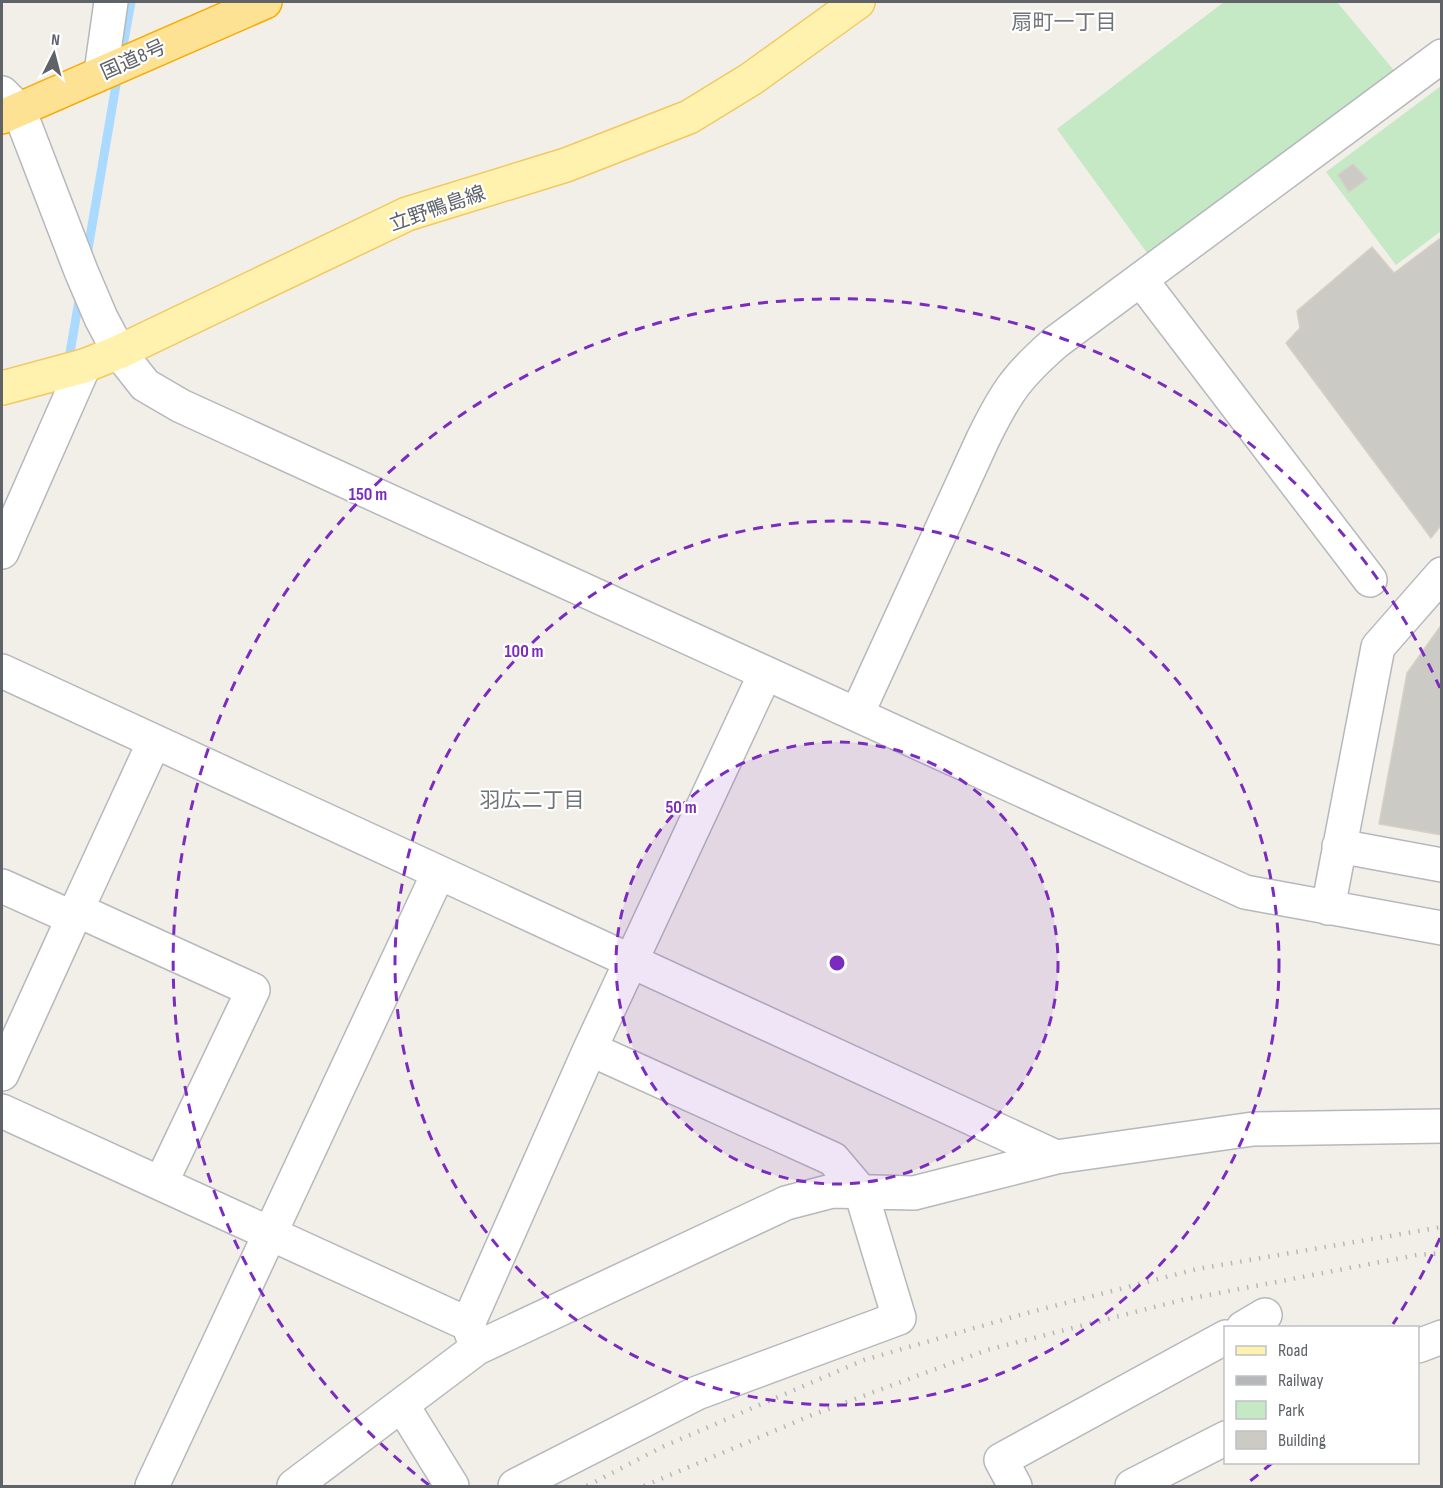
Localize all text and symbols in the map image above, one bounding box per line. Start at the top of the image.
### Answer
district label: 扇町一丁目 [1012,10,1117,35]
north arrow [24,24,84,84]
text: N [50,31,61,50]
street label: 国道8号 [97,35,170,85]
street label: 立野鴨島線 [386,181,489,237]
text: 150 m [349,484,387,505]
text: 100 m [505,641,544,662]
district label: 羽広二丁目 [480,788,585,813]
text: 50 m [665,797,697,818]
centre of rings [827,953,847,973]
legend [1224,1326,1419,1464]
text: Road [1278,1340,1308,1361]
text: Railway [1278,1370,1323,1391]
text: Park [1278,1400,1304,1421]
text: Building [1278,1430,1326,1451]

